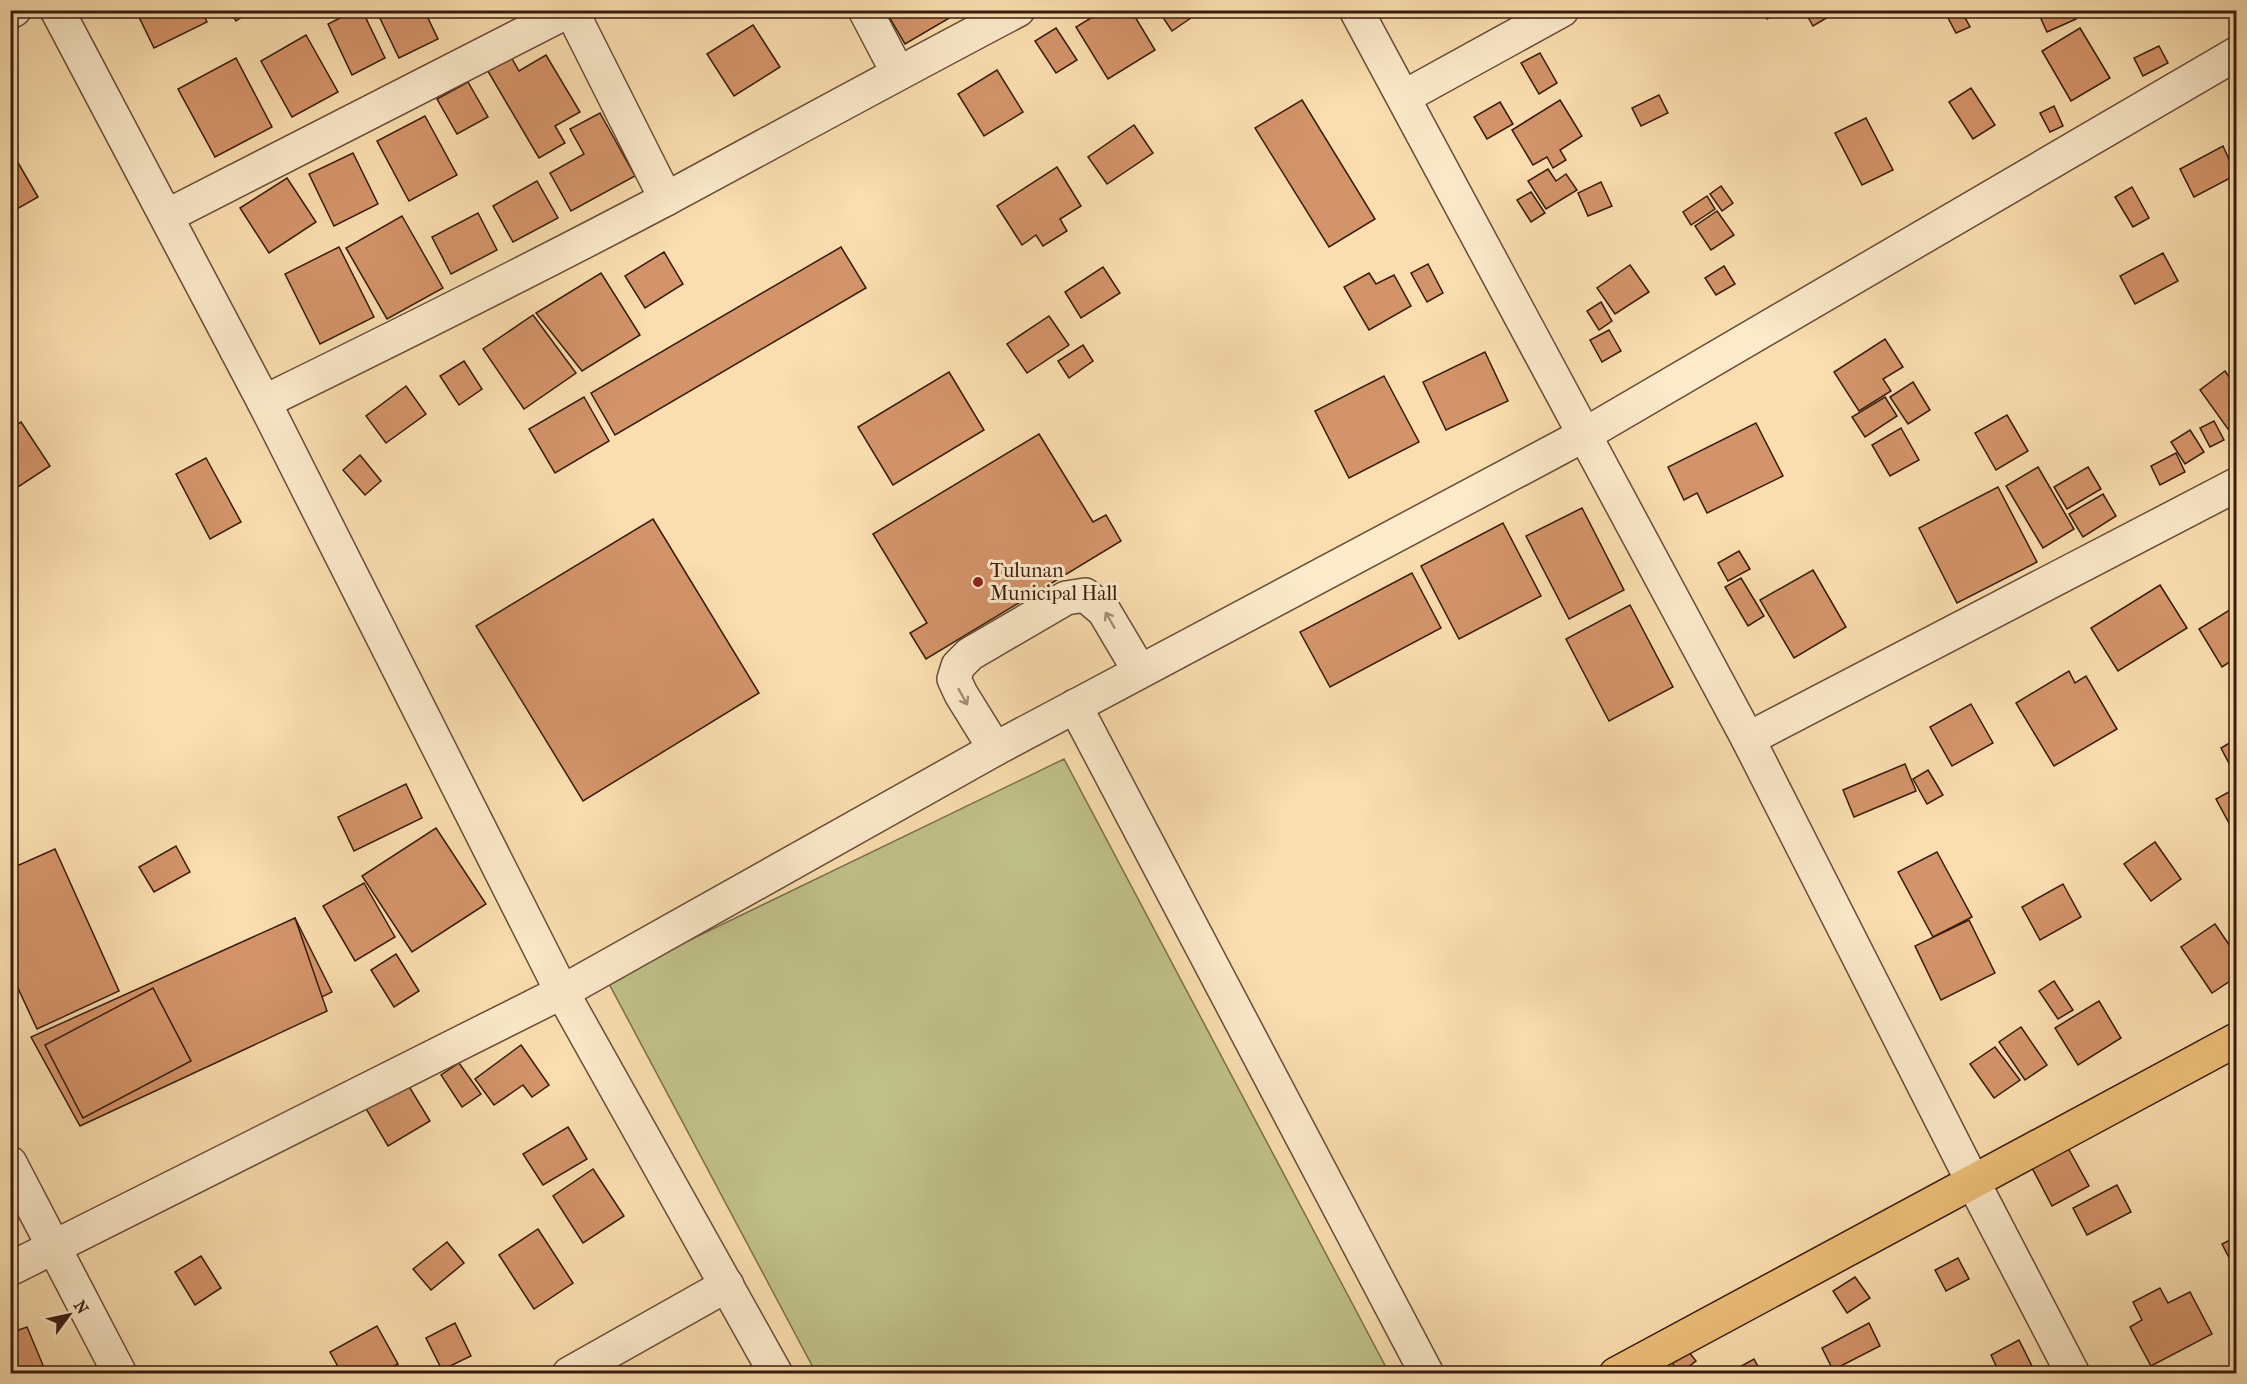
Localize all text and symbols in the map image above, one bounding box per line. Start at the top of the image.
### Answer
place label: Tulunan Municipal Hall [990,559,1118,605]
marker: Tulunan Municipal Hall [971,575,985,589]
one-way arrow [1103,612,1115,629]
one-way arrow [957,688,969,705]
north arrow [39,1285,99,1345]
text: N [70,1297,93,1318]

